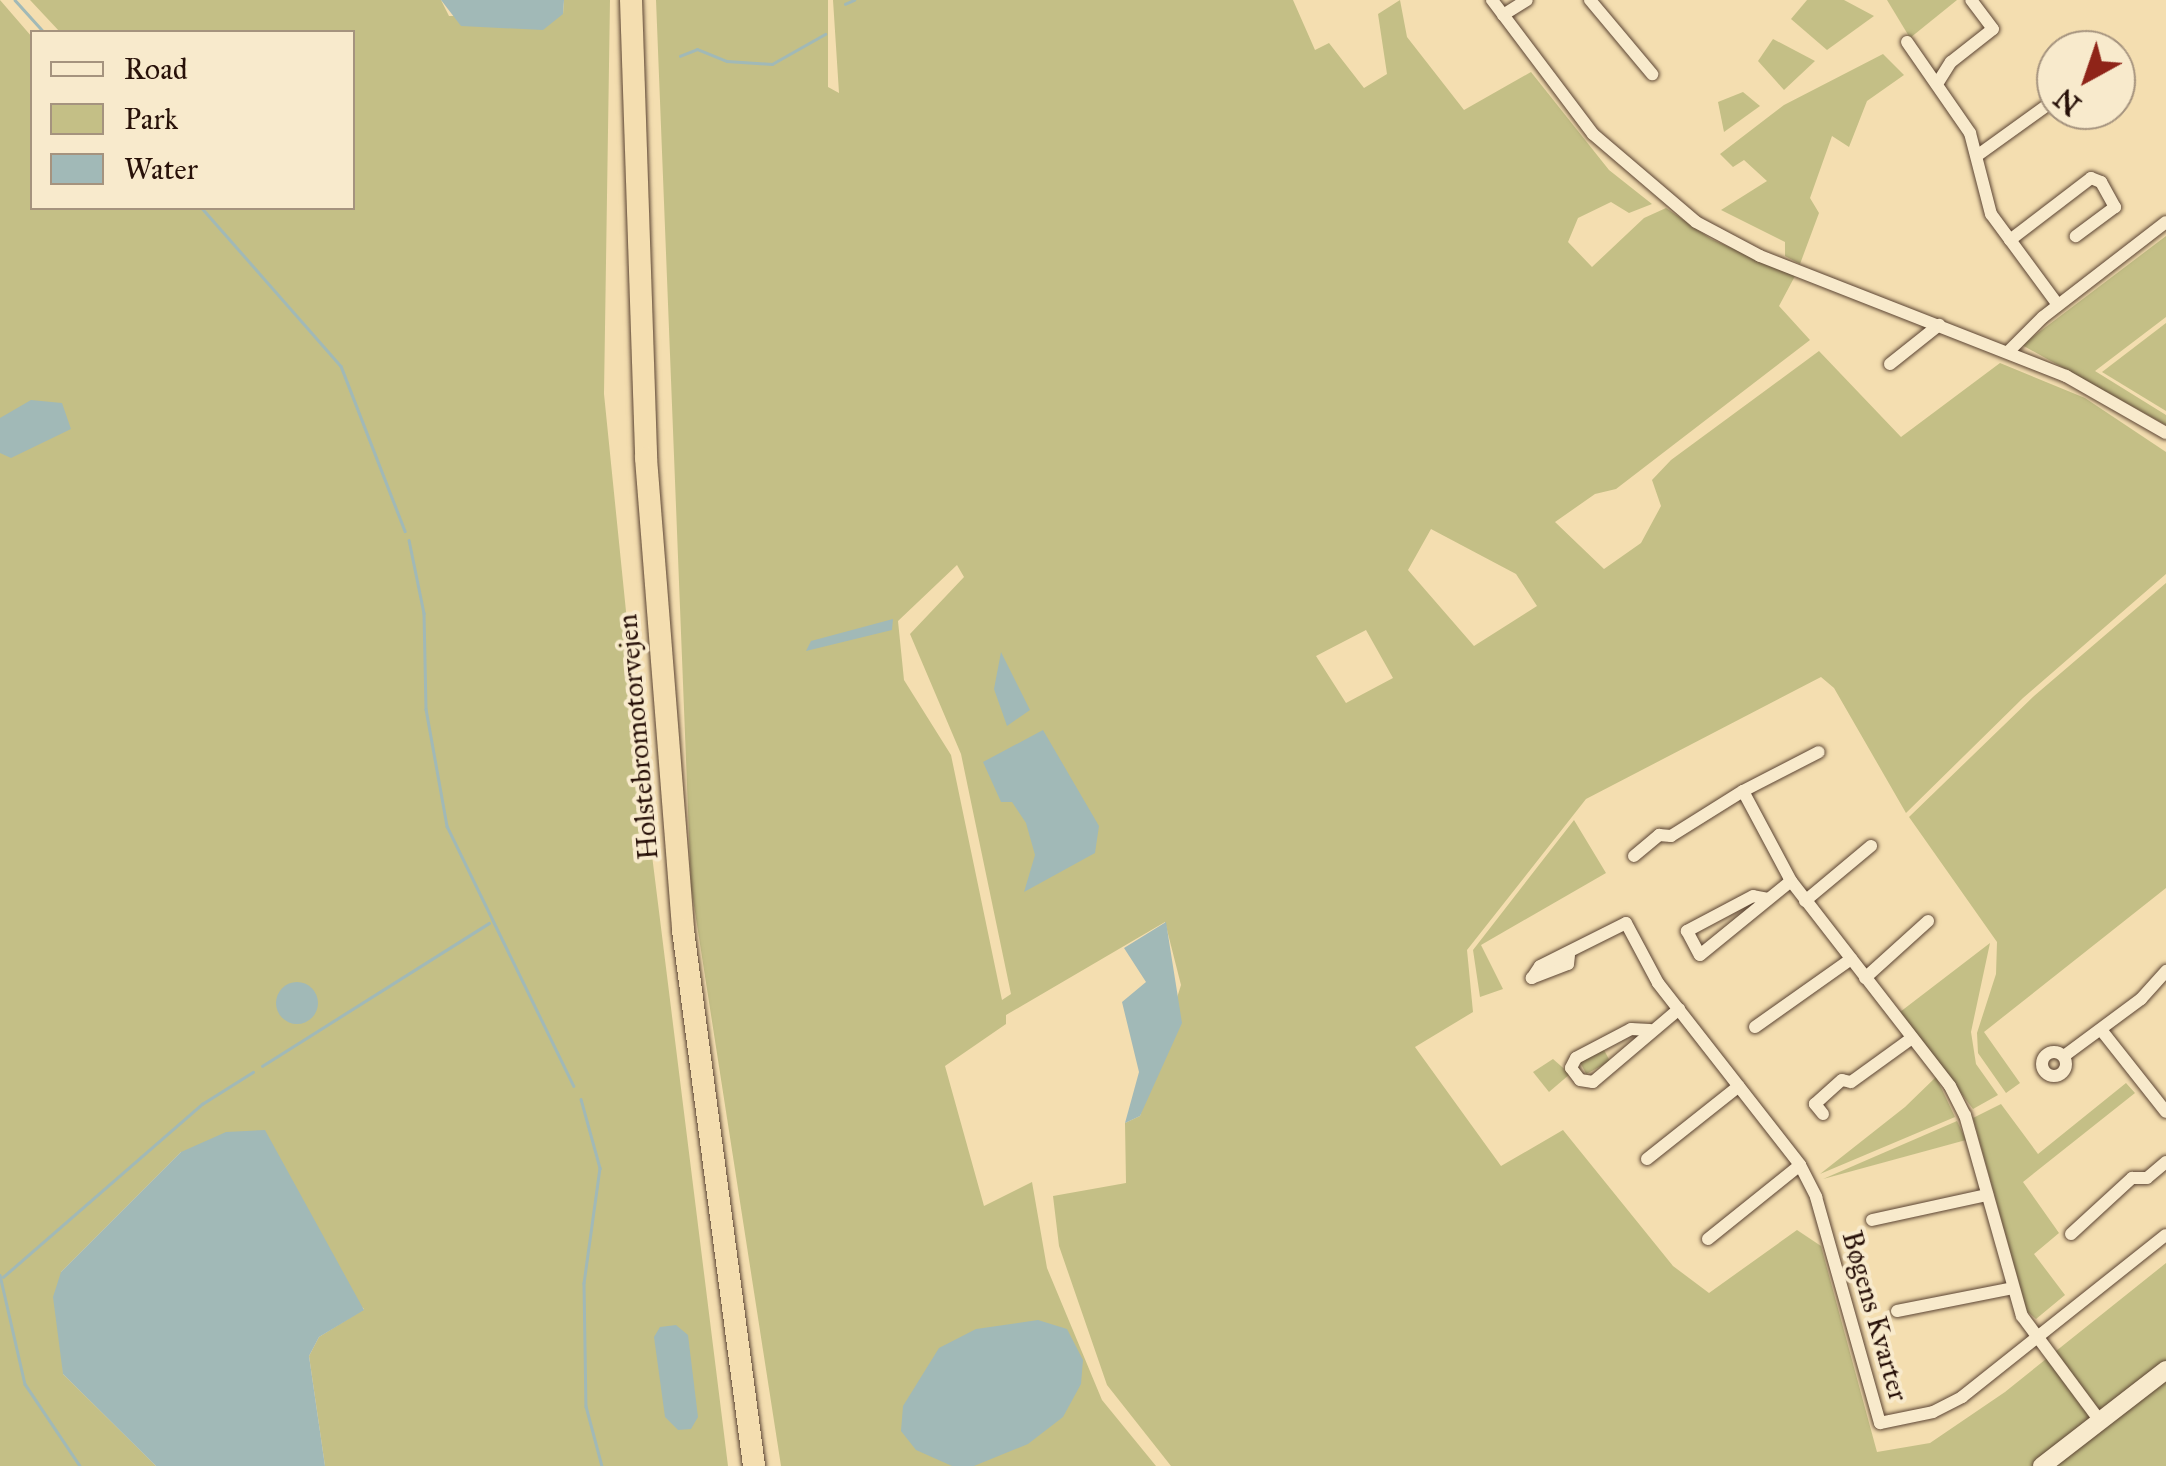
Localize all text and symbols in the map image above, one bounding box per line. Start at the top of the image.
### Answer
legend [30,30,355,210]
north arrow [2036,30,2136,130]
text: Road [124,51,188,87]
text: N [2047,81,2088,123]
text: Park [124,101,178,137]
text: Water [124,151,198,187]
street label: Holstebromotorvejen [611,613,665,861]
street label: Bøgens Kvarter [1835,1227,1915,1405]

